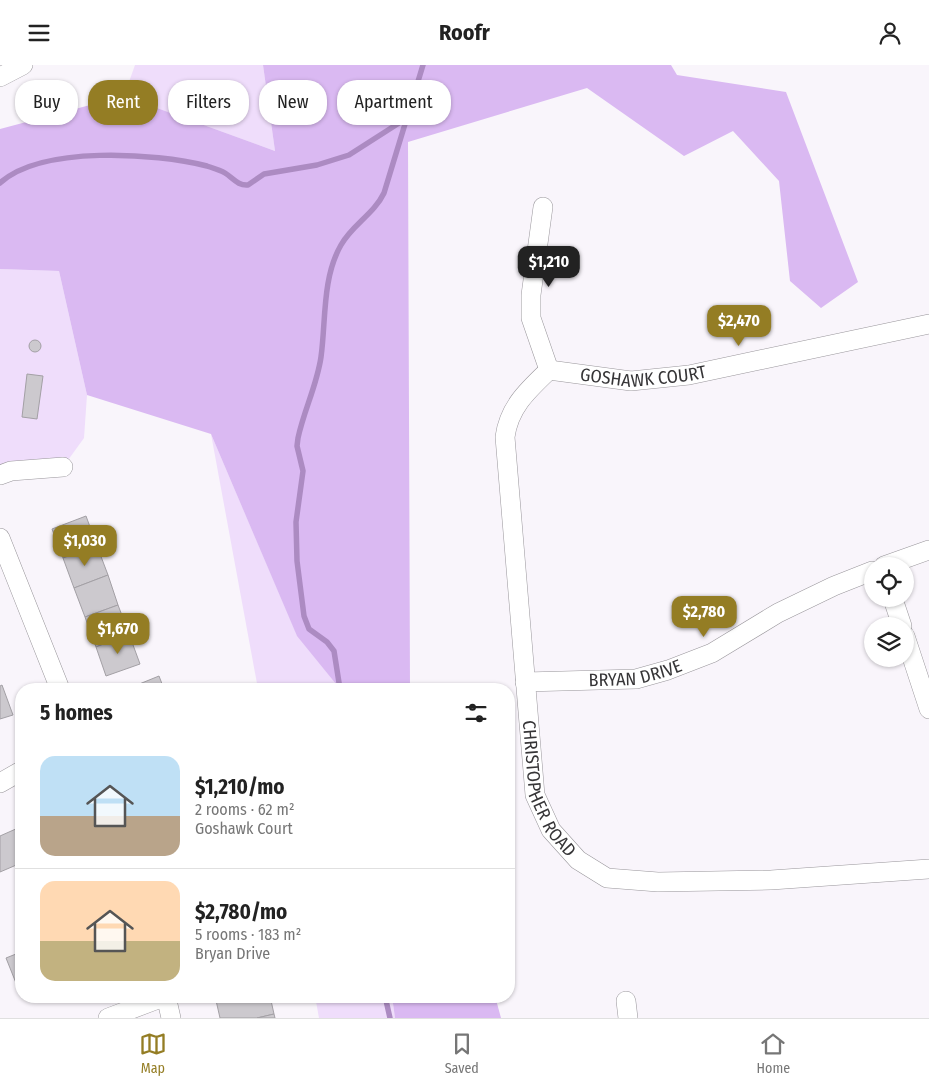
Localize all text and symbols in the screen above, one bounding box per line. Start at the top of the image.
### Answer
icon: menu [25,19,53,47]
text: Roofr [439,19,490,46]
icon: person [876,19,904,47]
chip: Buy [15,80,78,125]
chip: Rent [88,80,158,125]
chip: Filters [168,80,249,125]
chip: New [259,80,327,125]
chip: Apartment [337,80,451,125]
pin: $1,210 [508,245,590,288]
text: $1,210 [529,252,569,271]
pin: $2,470 [698,305,780,347]
text: $2,470 [718,311,760,330]
street label: GOSHAWK COURT [579,361,709,392]
pin: $1,030 [44,525,126,567]
text: $1,030 [64,531,106,550]
map controls [864,557,914,667]
button: locate [864,557,914,607]
pin: $2,780 [663,595,745,638]
text: $2,780 [683,602,725,621]
pin: $1,670 [77,613,159,655]
button: layers [864,617,914,667]
text: $1,670 [97,619,139,638]
street label: BRYAN DRIVE [588,655,685,691]
icon: filters [462,699,490,727]
text: 5 homes [40,700,113,726]
street label: CHRISTOPHER ROAD [518,719,581,861]
text: $1,210/mo [195,774,284,800]
icon: home [80,776,140,836]
text: 2 rooms · 62 m² [195,800,294,819]
text: Goshawk Court [195,819,293,838]
text: $2,780/mo [195,899,287,925]
icon: home [80,901,140,961]
text: 5 rooms · 183 m² [195,925,301,944]
text: Bryan Drive [195,944,270,963]
tab: Map [139,1030,167,1077]
tab: Saved [445,1030,479,1077]
tab: Home [757,1030,790,1077]

